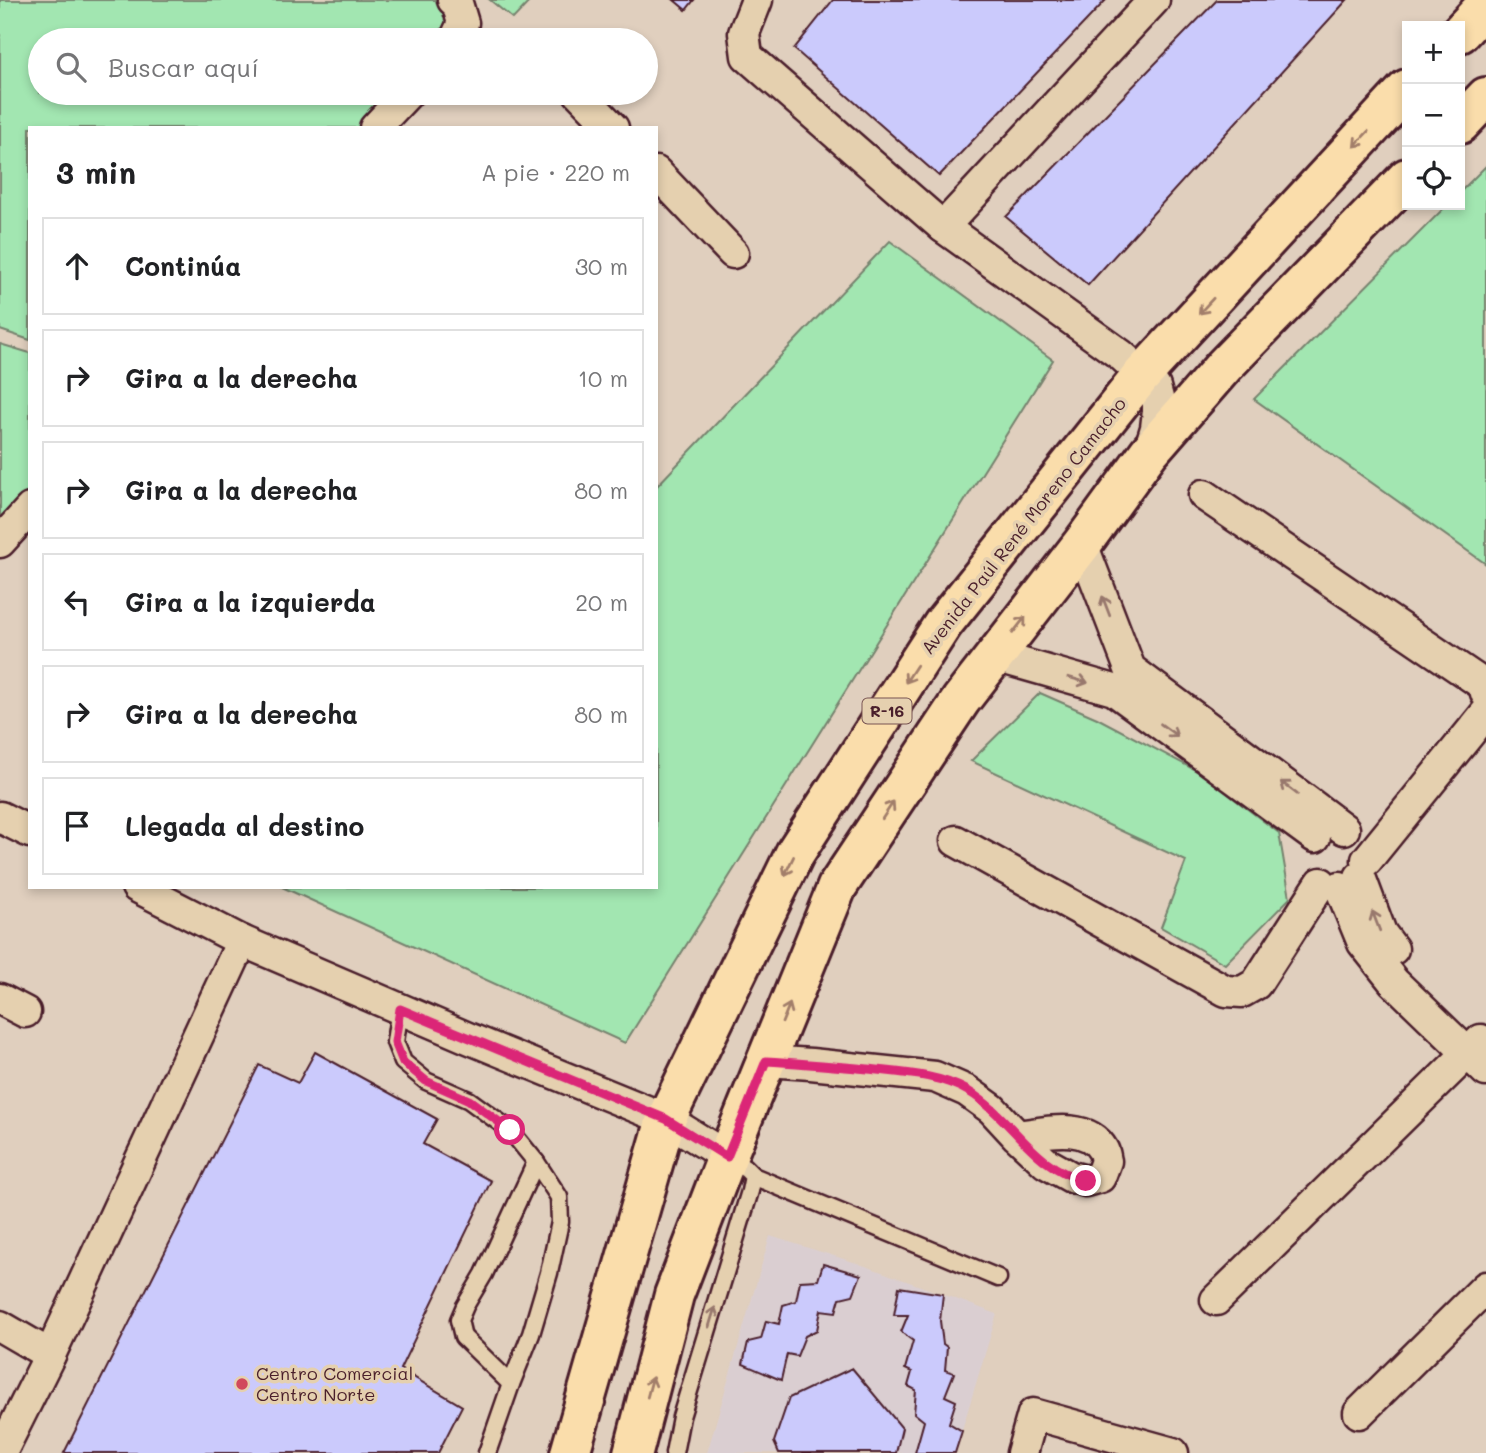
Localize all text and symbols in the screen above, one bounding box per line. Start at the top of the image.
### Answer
map controls [1402,21,1465,210]
button: + [1402,21,1465,84]
search box [28,28,658,105]
icon: search [52,48,90,86]
text: Buscar aquí [108,50,259,84]
button: − [1402,84,1465,147]
one-way arrow [1352,130,1369,147]
button: locate [1402,147,1465,210]
text: 3 min [56,152,136,192]
text: A pie · 220 m [481,157,630,187]
icon: ahead [58,247,96,285]
text: Continúa [125,249,241,283]
text: 30 m [575,251,628,281]
one-way arrow [1198,297,1214,315]
icon: right [58,359,96,397]
text: Gira a la derecha [125,361,358,395]
text: 10 m [578,363,628,393]
street label: Avenida Paúl René Moreno Camacho [915,392,1131,659]
icon: right [58,471,96,509]
text: Gira a la derecha [125,473,358,507]
text: 80 m [574,475,628,505]
icon: left [58,583,96,621]
text: Gira a la izquierda [125,585,376,619]
text: 20 m [575,587,628,617]
one-way arrow [1099,596,1111,618]
one-way arrow [1012,616,1027,634]
one-way arrow [903,664,917,684]
one-way arrow [1067,674,1089,687]
icon: right [58,695,96,733]
text: Gira a la derecha [125,697,358,731]
road number: R-16 [862,698,912,724]
text: 80 m [574,699,628,729]
one-way arrow [1159,723,1178,737]
one-way arrow [1281,781,1299,796]
one-way arrow [881,801,895,821]
icon: arrive [58,807,96,845]
text: Llegada al destino [125,809,364,843]
one-way arrow [782,855,795,876]
one-way arrow [1369,910,1381,932]
one-way arrow [780,1002,793,1024]
route start [494,1114,525,1145]
route end [1070,1165,1101,1196]
one-way arrow [706,1306,719,1328]
place label: Centro Comercial Centro Norte [256,1361,413,1406]
marker: Centro Comercial Centro Norte [234,1376,250,1392]
one-way arrow [644,1376,657,1399]

